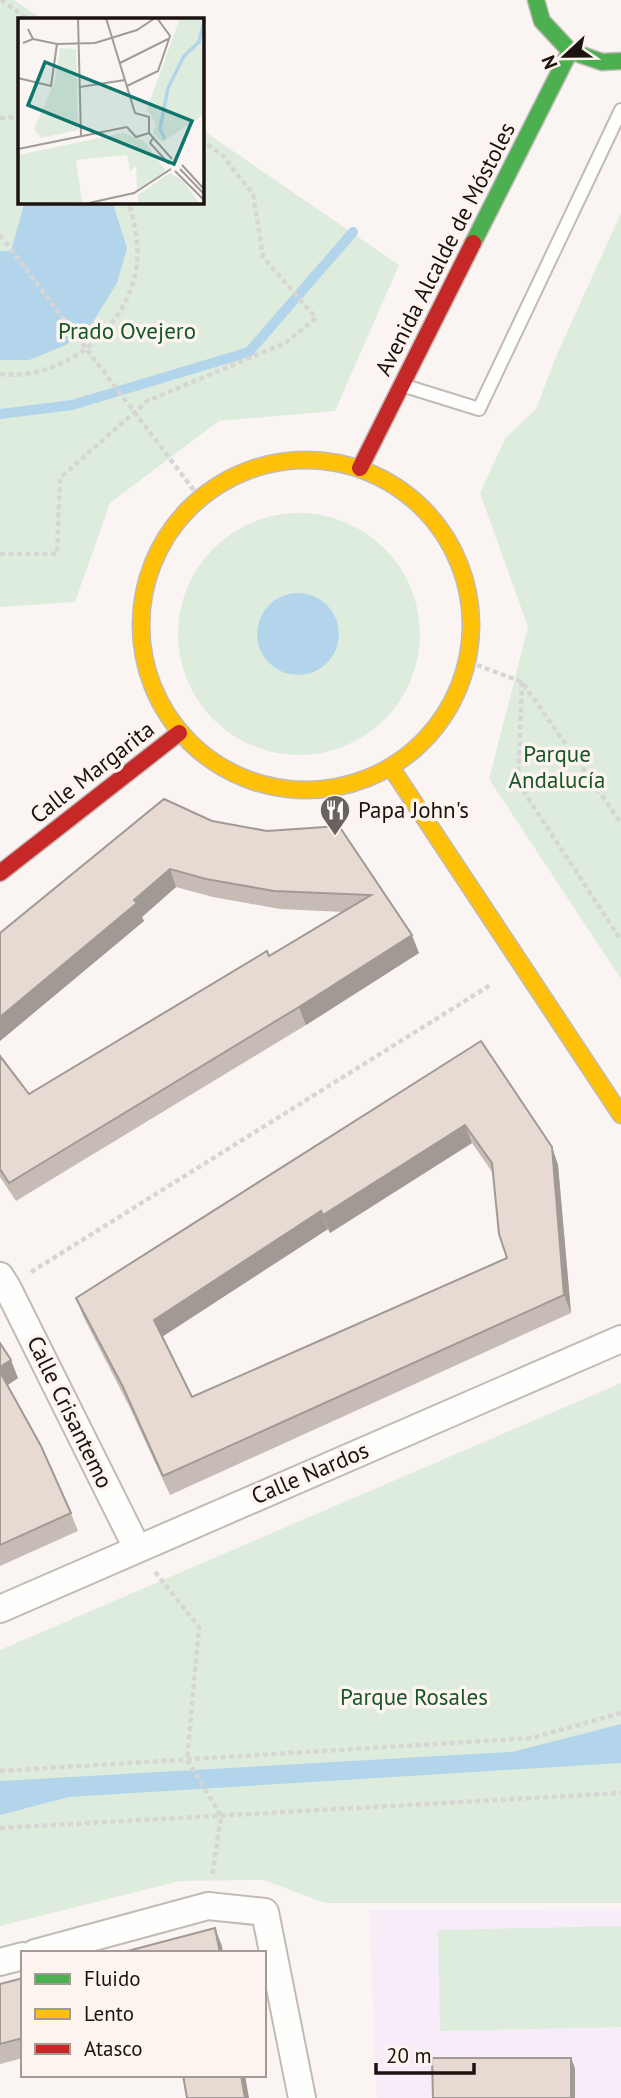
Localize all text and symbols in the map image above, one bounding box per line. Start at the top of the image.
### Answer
inset map [18,18,203,203]
north arrow [530,21,600,91]
text: N [536,52,563,73]
street label: Avenida Alcalde de Móstoles [368,117,521,380]
park label: Prado Ovejero [58,316,196,345]
street label: Calle Margarita [24,714,160,829]
park label: Parque Andalucía [509,739,605,794]
restaurant icon: Papa John's [318,793,352,837]
place label: Papa John's [358,795,469,824]
street label: Calle Crisantemo [21,1331,120,1493]
street label: Calle Nardos [247,1435,373,1510]
park label: Parque Rosales [340,1682,488,1711]
legend [21,1951,266,2077]
text: Fluido [84,1965,141,1992]
text: Lento [84,2000,134,2027]
scale bar [376,2032,474,2076]
text: Atasco [84,2035,143,2062]
text: 20 m [386,2042,432,2069]

